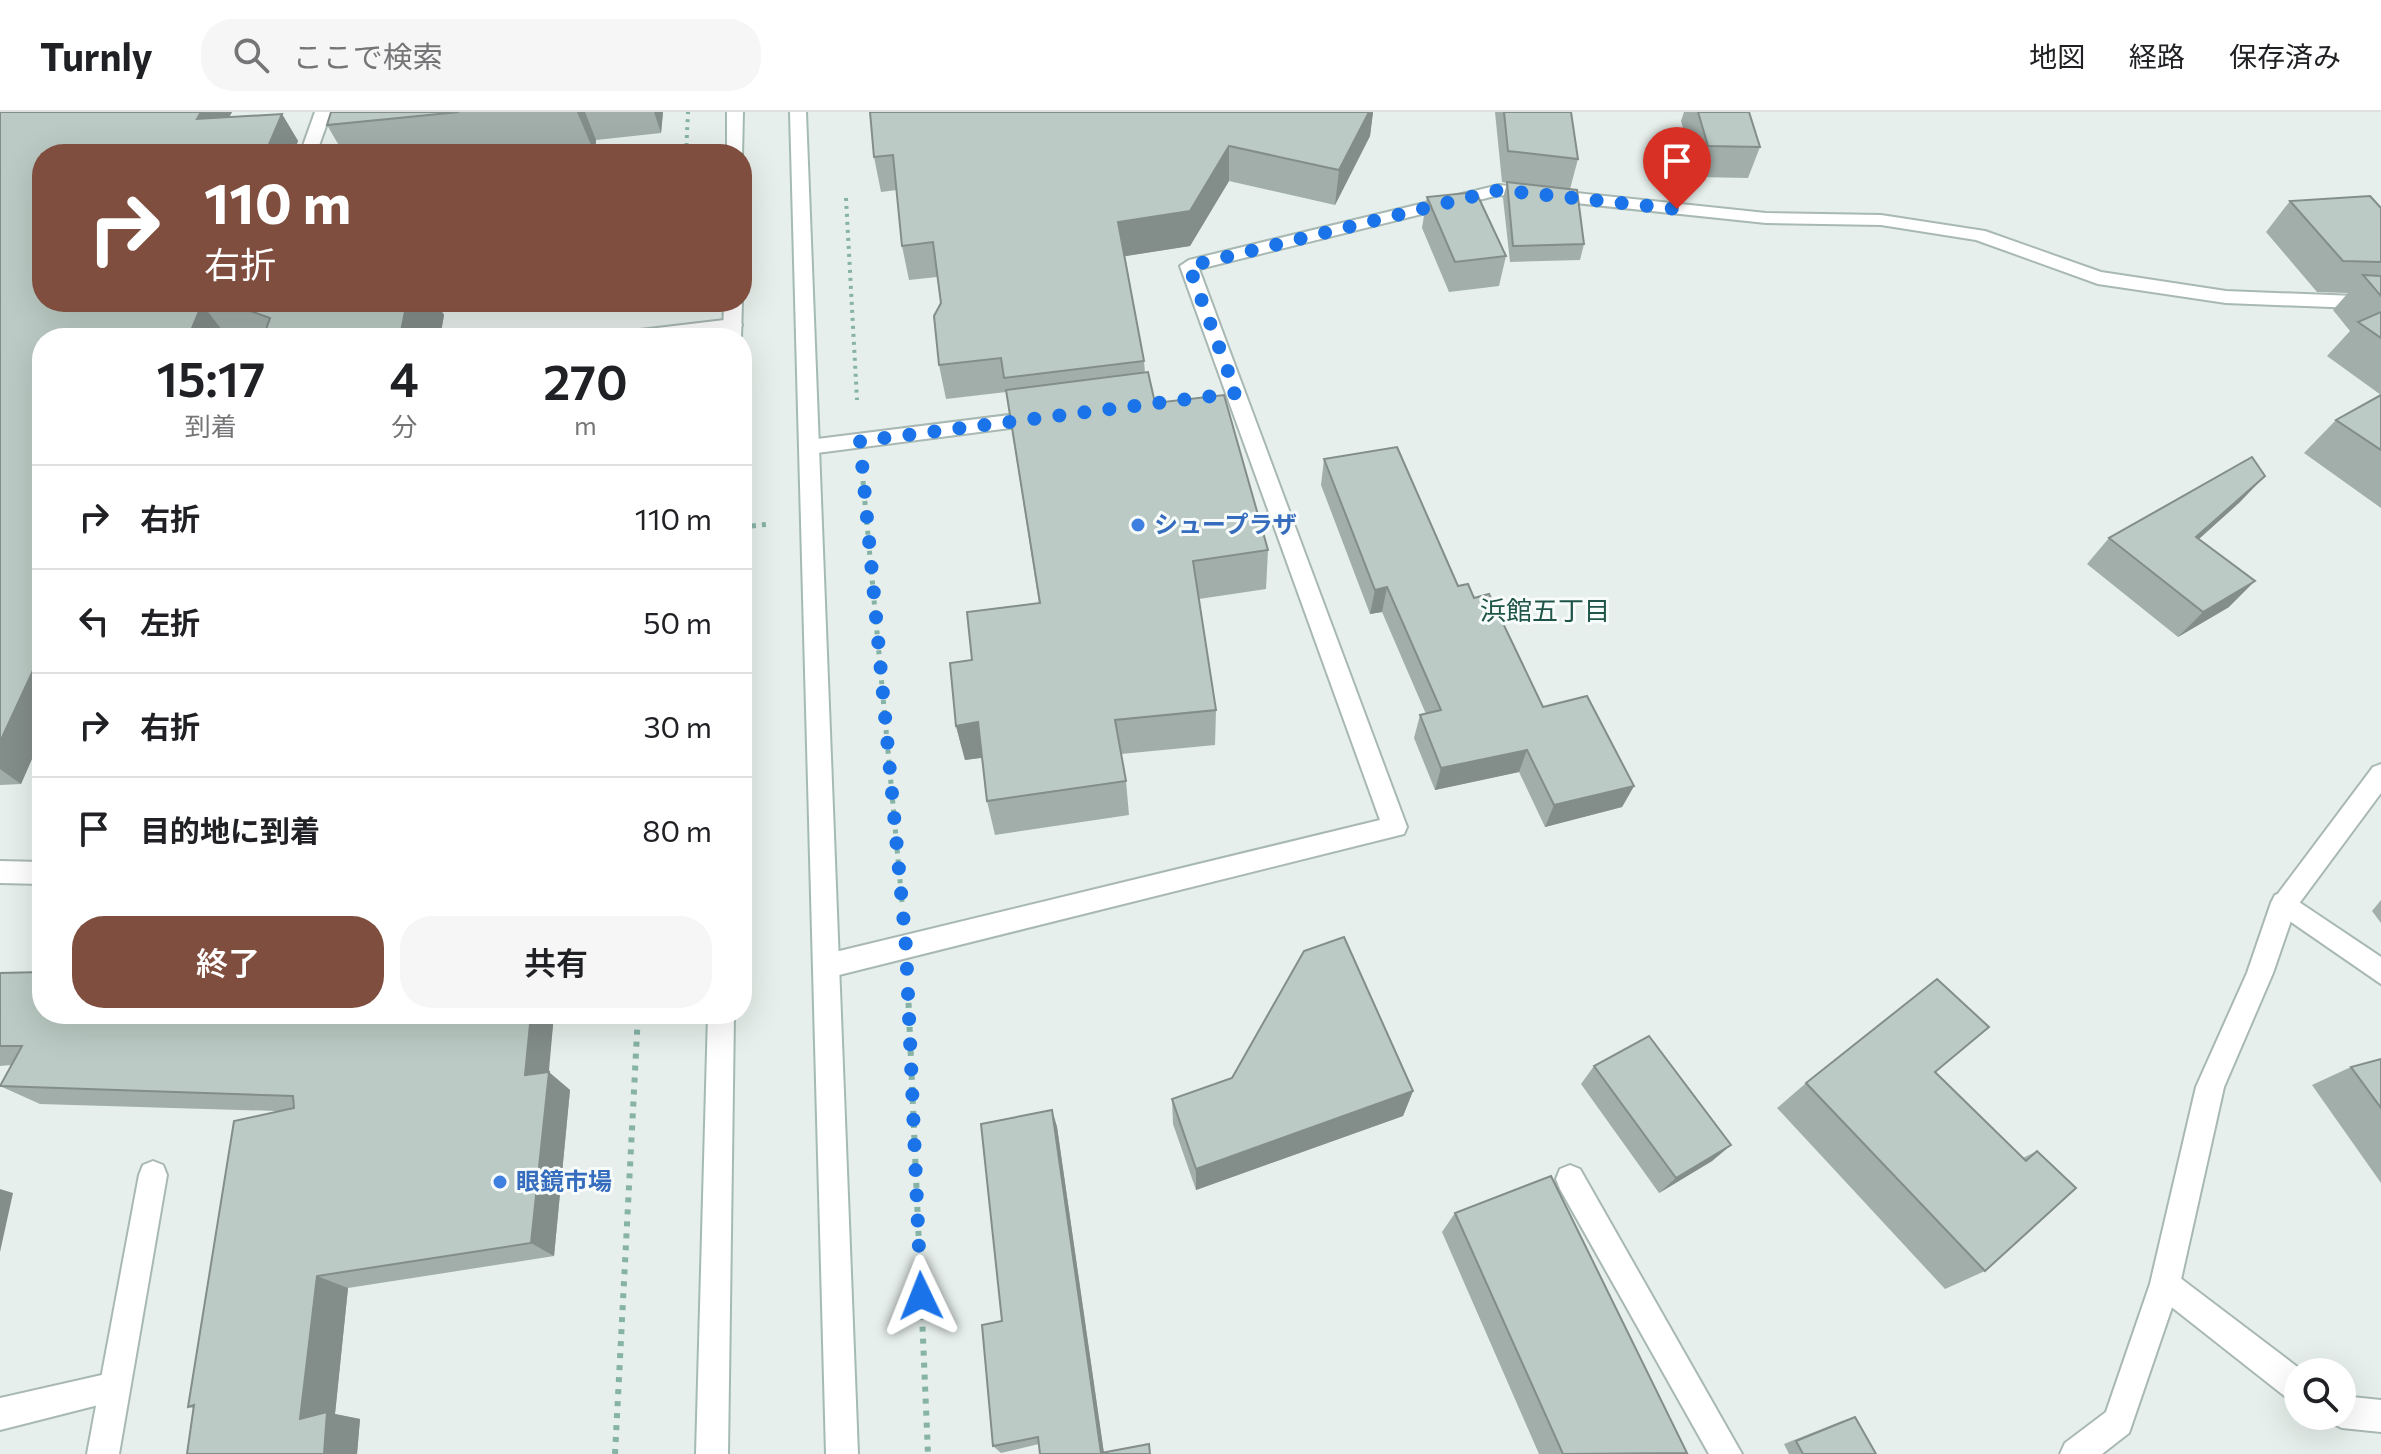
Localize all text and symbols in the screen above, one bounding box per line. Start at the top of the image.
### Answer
search box [201,19,761,91]
text: Turnly [40,32,153,79]
icon: search [229,33,273,77]
text: ここで検索 [293,37,443,74]
text: 地図 [2029,39,2085,73]
text: 経路 [2129,39,2185,73]
text: 保存済み [2229,39,2341,73]
pin [1643,127,1711,209]
icon: arrive [1655,139,1699,183]
text: 110 m [204,167,351,236]
icon: right [72,176,176,280]
text: 右折 [204,241,276,285]
text: 15:17 [156,348,265,407]
text: 4 [390,348,419,407]
text: 270 [543,351,628,410]
text: m [574,409,597,440]
text: 到着 [185,410,237,441]
text: 分 [391,410,417,441]
icon: right [72,495,116,539]
text: 右折 [140,499,200,536]
text: 110 m [635,499,712,536]
place label: シュープラザ [1154,509,1297,538]
marker: シュープラザ [1129,516,1147,534]
district label: 浜館五丁目 [1480,594,1610,625]
icon: left [72,599,116,643]
text: 左折 [140,603,200,640]
text: 50 m [643,603,712,640]
icon: right [72,703,116,747]
text: 右折 [140,707,200,744]
text: 30 m [643,707,712,744]
icon: arrive [72,807,116,851]
text: 目的地に到着 [140,811,320,848]
text: 80 m [642,811,712,848]
button: 終了 [72,916,384,1008]
button: 共有 [400,916,712,1008]
place label: 眼鏡市場 [516,1166,612,1195]
marker: 眼鏡市場 [491,1173,509,1191]
position arrow [879,1254,963,1338]
map controls [2284,1358,2356,1430]
button: search [2284,1358,2356,1430]

